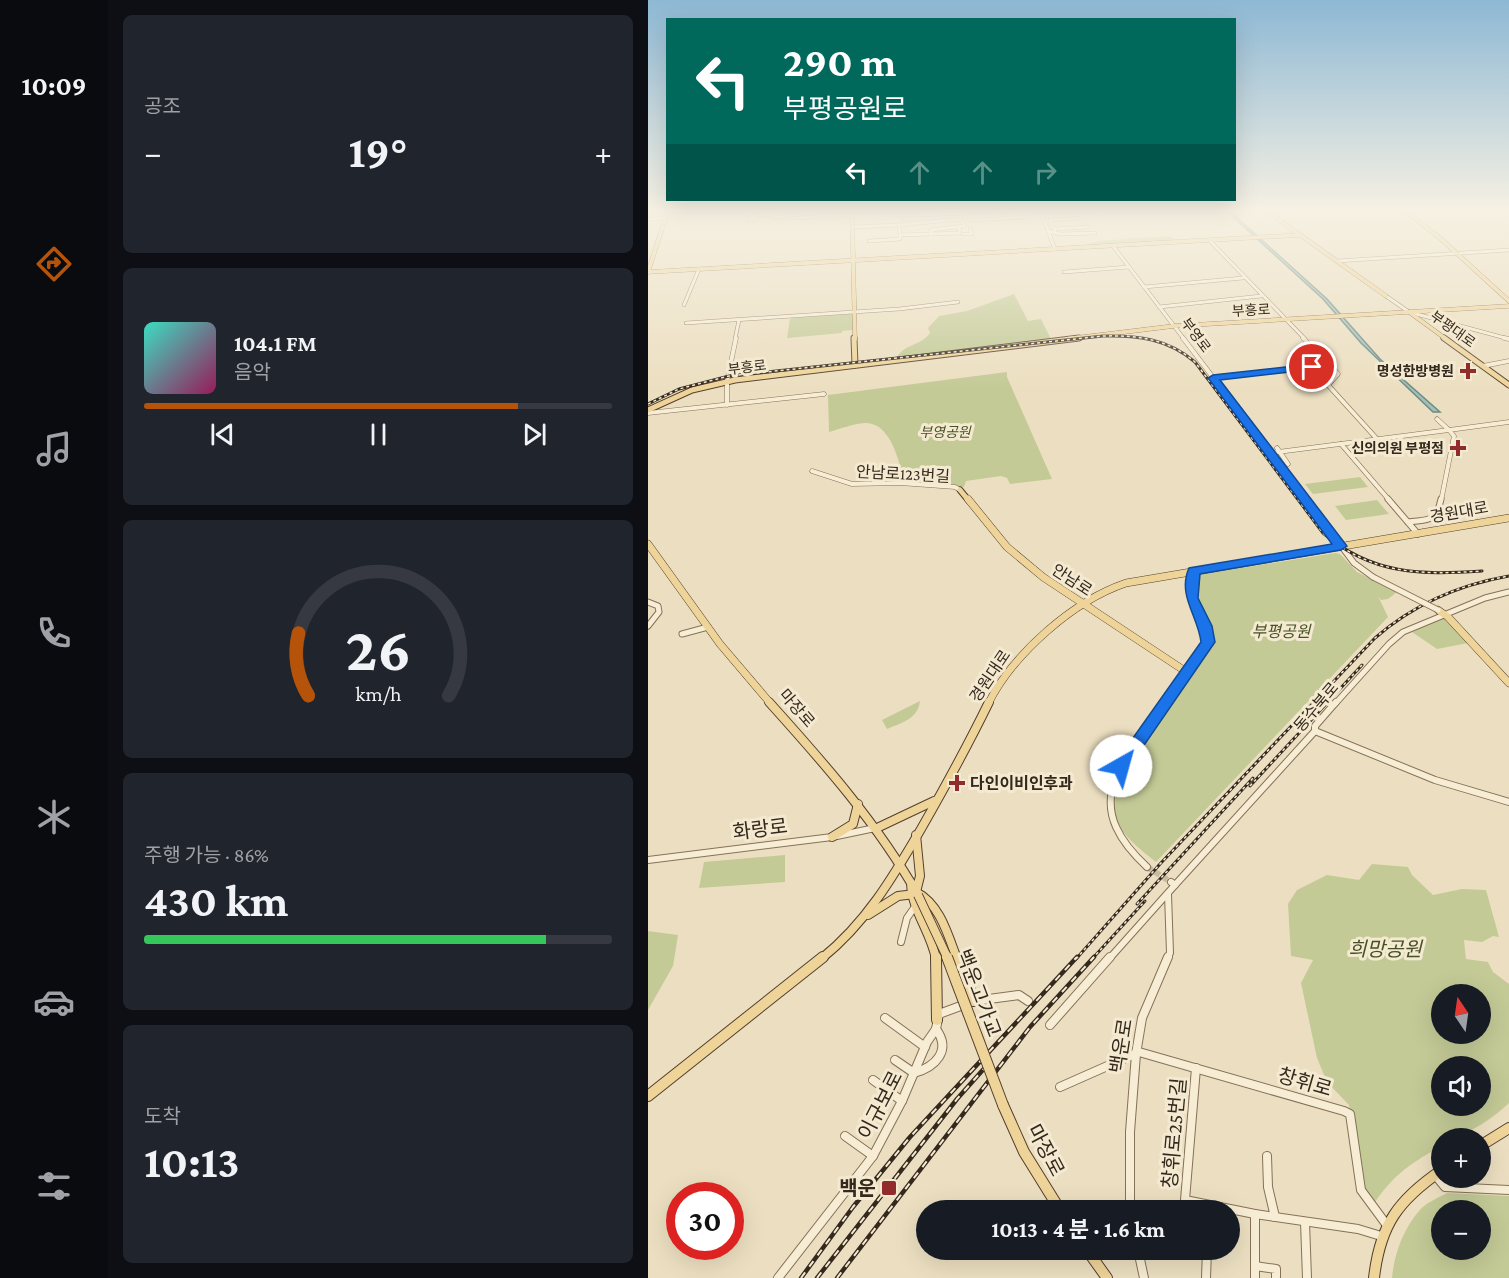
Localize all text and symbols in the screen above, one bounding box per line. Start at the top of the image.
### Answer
text: 290 m [783,38,896,85]
icon: left [684,42,762,120]
text: 10:09 [21,71,87,101]
text: 부평공원로 [783,94,907,124]
text: 공조 [144,95,181,117]
text: 19° [349,127,407,177]
text: − [144,134,161,171]
text: + [595,134,612,171]
icon: left [840,156,873,189]
icon: ahead [903,156,936,189]
icon: ahead [966,156,999,189]
icon: right [1029,156,1062,189]
icon: directions [33,243,75,285]
street label: 부흥로 [1231,301,1271,319]
street label: 부평대로 [1427,307,1479,351]
street label: 부영로 [1178,315,1214,355]
text: 104.1 FM [234,331,317,356]
pin [1286,341,1337,392]
icon: arrive [1295,350,1328,383]
street label: 부흥로 [727,357,767,377]
text: 음악 [234,361,271,383]
marker: 명성한방병원 [1459,362,1477,380]
place label: 명성한방병원 [1377,363,1454,379]
icon: previous [206,418,239,451]
icon: pause [362,418,395,451]
icon: next [518,418,551,451]
park label: 부영공원 [919,424,972,440]
icon: music [33,428,75,470]
marker: 신의의원 부평점 [1449,439,1467,457]
place label: 신의의원 부평점 [1351,440,1444,456]
street label: 안남로123번길 [856,463,950,485]
street label: 경원대로 [1429,498,1490,525]
street label: 안남로 [1049,561,1095,599]
icon: phone [33,612,75,654]
text: 26 [345,614,411,683]
park label: 부평공원 [1252,623,1312,640]
street label: 경원대로 [966,647,1014,705]
street label: 동수북로 [1291,679,1342,735]
text: km/h [355,682,402,706]
street label: 마장로 [776,686,818,730]
position arrow [1089,734,1153,798]
marker: 다인이비인후과 [948,774,966,792]
place label: 다인이비인후과 [970,775,1073,792]
icon: climate [33,796,75,838]
street label: 화랑로 [731,815,789,843]
text: 주행 가능 · 86% [144,844,269,866]
text: 430 km [144,876,288,926]
park label: 희망공원 [1348,938,1423,960]
street label: 백운고가교 [952,946,1006,1040]
icon: car [33,981,75,1023]
north arrow [1431,984,1491,1044]
map controls [1431,984,1491,1260]
street label: 백운로 [1106,1017,1136,1075]
button: sound [1431,1056,1491,1116]
street label: 창휘로 [1275,1064,1335,1100]
street label: 이규보로 [853,1067,907,1143]
street label: 창휘로25번길 [1158,1077,1190,1189]
text: 도착 [144,1105,181,1127]
street label: 마장로 [1023,1120,1069,1180]
button: + [1431,1128,1491,1188]
text: 10:13 [144,1137,240,1187]
icon: filters [33,1165,75,1207]
place label: 백운 [839,1177,876,1199]
marker: 백운 [880,1179,898,1197]
speed limit sign: 30 [666,1182,744,1260]
button: − [1431,1200,1491,1260]
text: 10:13 · 4 분 · 1.6 km [991,1217,1165,1242]

